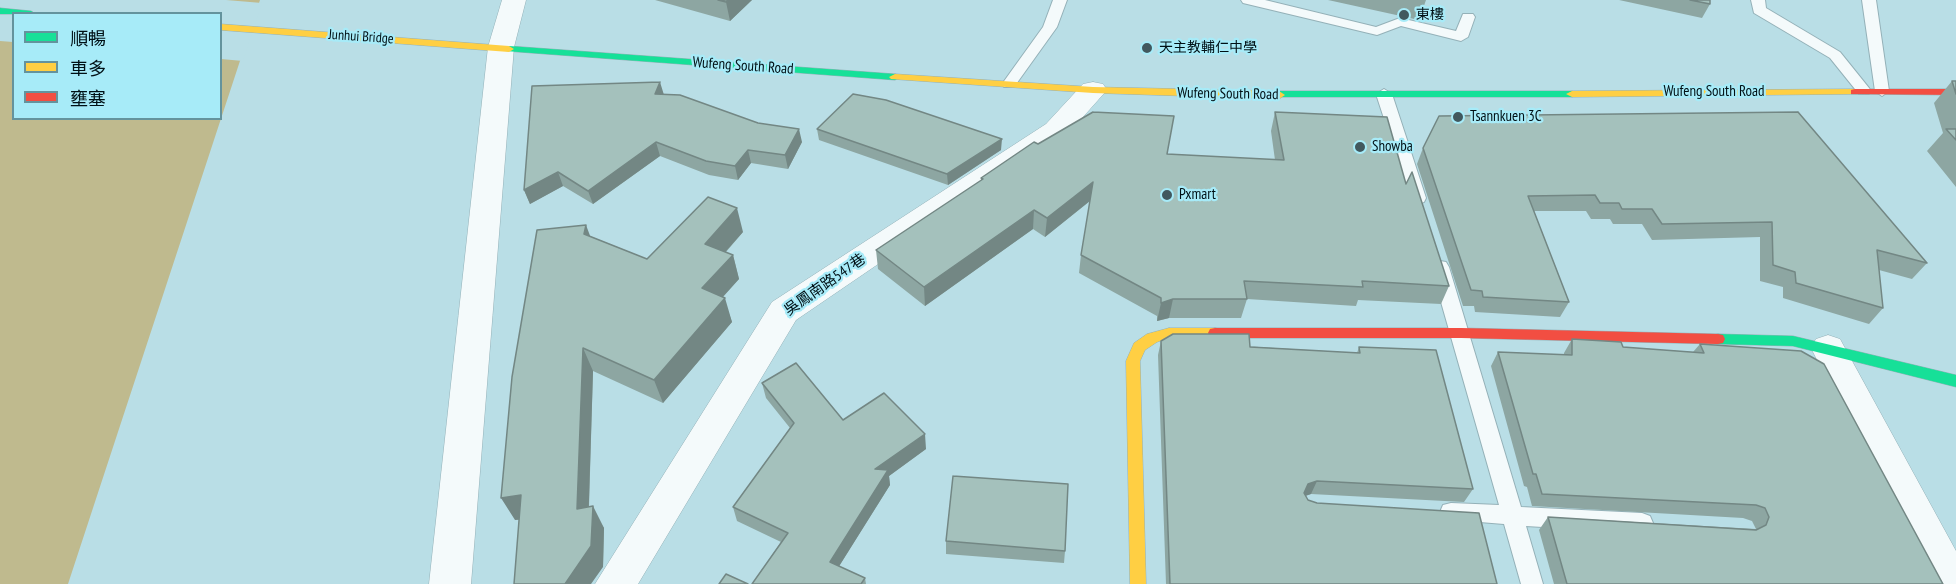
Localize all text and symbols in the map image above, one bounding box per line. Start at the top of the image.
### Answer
place label: 東樓 [1416,7,1444,23]
marker: 東樓 [1397,8,1411,22]
legend [12,12,222,120]
street label: Junhui Bridge [328,26,394,48]
text: 順暢 [70,27,106,50]
place label: 天主教輔仁中學 [1159,40,1257,56]
marker: 天主教輔仁中學 [1140,41,1154,55]
street label: Wufeng South Road [692,53,794,79]
text: 車多 [70,57,106,80]
street label: Wufeng South Road [1663,83,1765,101]
street label: Wufeng South Road [1177,84,1279,104]
text: 壅塞 [70,87,106,110]
place label: Tsannkuen 3C [1470,108,1542,126]
marker: Tsannkuen 3C [1451,110,1465,124]
place label: Showba [1372,138,1413,156]
marker: Showba [1353,140,1367,154]
place label: Pxmart [1179,186,1216,204]
marker: Pxmart [1160,188,1174,202]
street label: 吳鳳南路547巷 [781,250,869,320]

